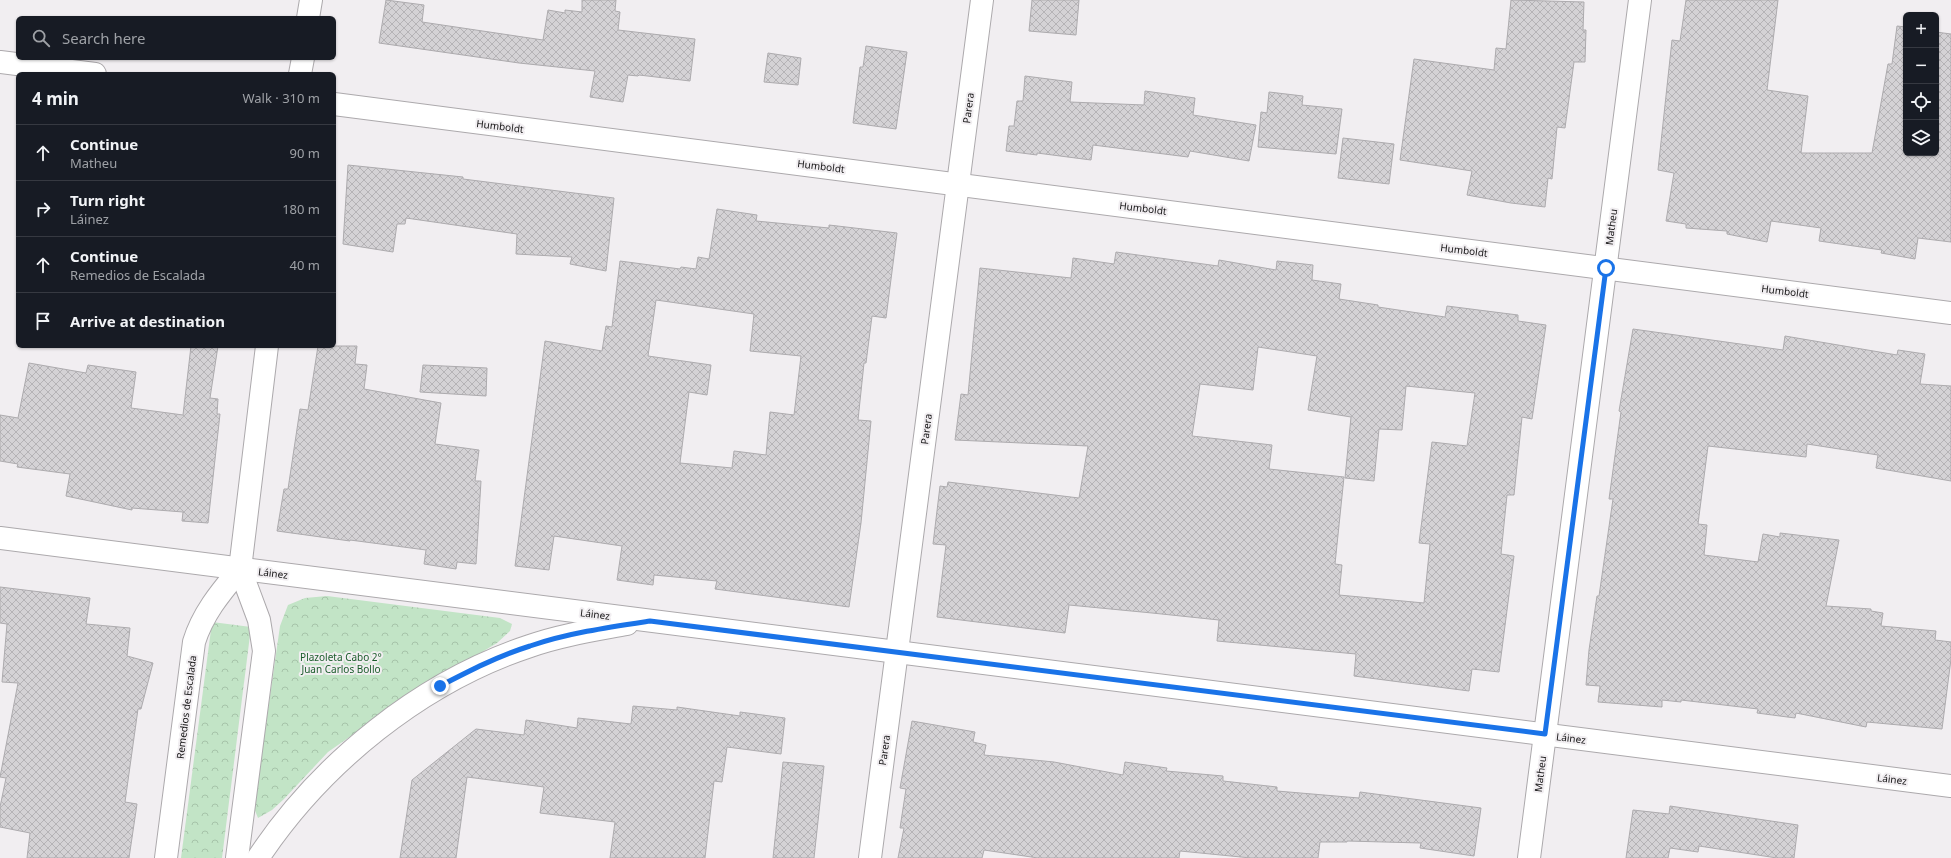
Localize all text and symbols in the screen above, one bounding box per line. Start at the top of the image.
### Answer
map controls [1903,12,1939,156]
button: + [1903,12,1939,48]
search box [16,16,336,60]
icon: search [30,27,52,49]
text: Search here [62,28,145,48]
button: − [1903,48,1939,84]
button: locate [1903,84,1939,120]
text: 4 min [32,87,79,110]
text: Walk · 310 m [242,89,320,107]
street label: Parera [959,92,977,124]
street label: Humboldt [476,116,525,136]
button: layers [1903,120,1939,156]
text: Continue [70,134,138,154]
icon: ahead [32,142,54,164]
text: 90 m [290,144,320,162]
text: Matheu [70,154,117,172]
street label: Humboldt [797,156,846,176]
text: Turn right [70,190,145,210]
icon: right [32,198,54,220]
street label: Humboldt [1119,198,1168,218]
text: 180 m [282,200,320,218]
street label: Matheu [1602,208,1620,246]
text: Láinez [70,210,109,228]
street label: Humboldt [1440,240,1489,260]
text: Continue [70,246,138,266]
icon: ahead [32,254,54,276]
text: 40 m [290,256,320,274]
route start [1597,259,1615,277]
text: Remedios de Escalada [70,266,205,284]
street label: Humboldt [1761,281,1810,301]
icon: arrive [32,310,54,332]
text: Arrive at destination [70,311,225,331]
street label: Parera [917,413,935,445]
street label: Láinez [257,564,289,582]
street label: Láinez [579,605,611,623]
park label: Plazoleta Cabo 2° Juan Carlos Bollo [300,650,382,676]
street label: Remedios de Escalada [173,654,199,760]
route end [431,677,449,695]
street label: Láinez [1555,729,1587,747]
street label: Parera [875,734,893,766]
street label: Matheu [1531,755,1549,793]
street label: Láinez [1876,770,1908,788]

